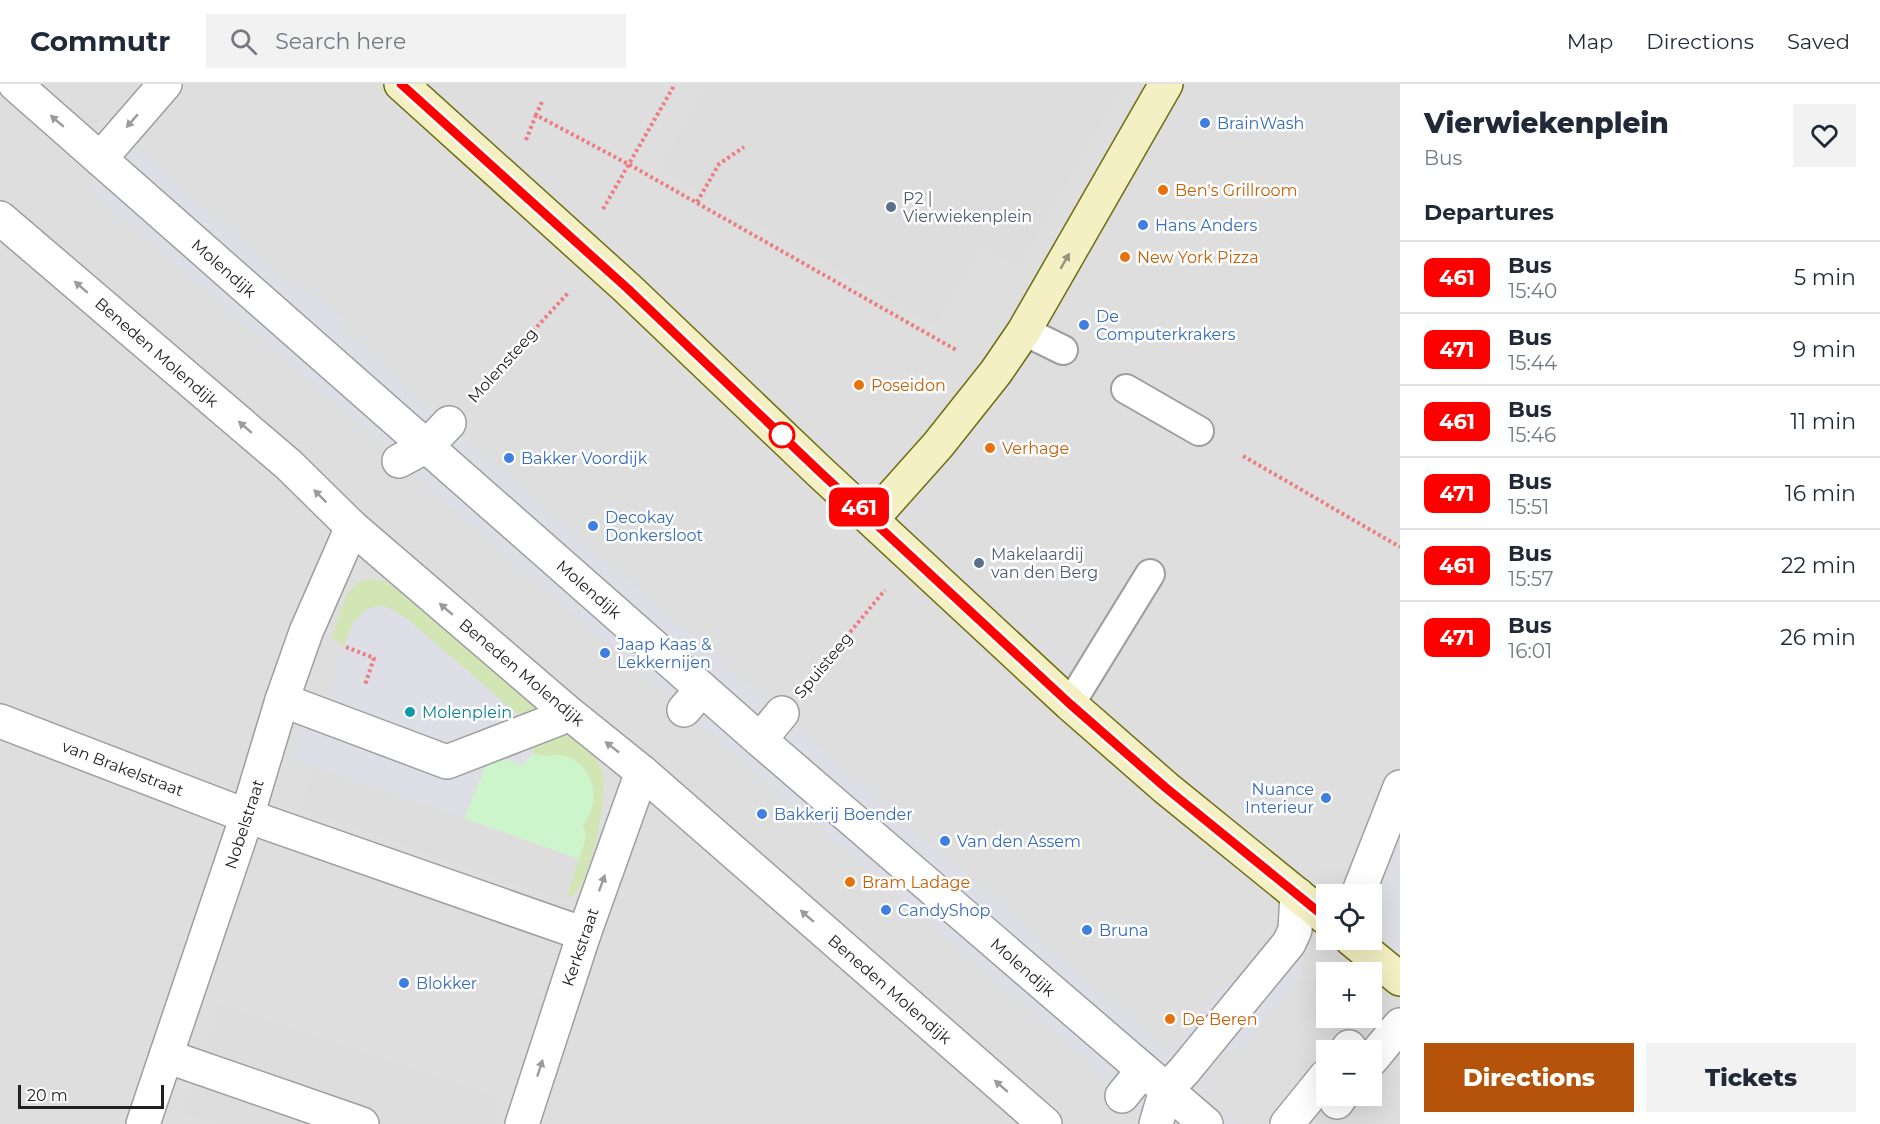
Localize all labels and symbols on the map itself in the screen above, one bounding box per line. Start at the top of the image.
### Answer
one-way arrow [126,113,139,128]
place label: BrainWash [1217,114,1304,133]
one-way arrow [50,115,65,128]
marker: BrainWash [1198,116,1212,130]
place label: Ben's Grillroom [1175,181,1298,200]
marker: Ben's Grillroom [1156,183,1170,197]
place label: P2 | Vierwiekenplein [903,189,1032,226]
marker: P2 | Vierwiekenplein [884,200,898,214]
place label: Hans Anders [1155,216,1257,235]
marker: Hans Anders [1136,218,1150,232]
street label: Molendijk [188,235,260,302]
place label: New York Pizza [1137,248,1259,267]
marker: New York Pizza [1118,250,1132,264]
one-way arrow [1060,253,1070,270]
one-way arrow [74,281,89,294]
street label: Beneden Molendijk [91,294,222,411]
place label: De Computerkrakers [1096,307,1236,344]
marker: De Computerkrakers [1077,318,1091,332]
street label: Molensteeg [464,324,541,407]
place label: Poseidon [871,376,946,395]
marker: Poseidon [852,378,866,392]
one-way arrow [238,421,253,434]
unlabelled marker [769,422,795,448]
place label: Verhage [1002,439,1069,458]
marker: Verhage [983,441,997,455]
place label: Bakker Voordijk [521,449,648,468]
marker: Bakker Voordijk [502,451,516,465]
line badge: 461 [824,488,894,526]
one-way arrow [314,490,328,504]
place label: Decokay Donkersloot [605,508,704,545]
marker: Decokay Donkersloot [586,519,600,533]
place label: Makelaardij van den Berg [991,545,1098,582]
street label: Molendijk [553,556,625,623]
marker: Makelaardij van den Berg [972,556,986,570]
one-way arrow [438,602,454,615]
street label: Beneden Molendijk [455,615,588,730]
street label: Spuisteeg [790,629,856,702]
place label: Jaap Kaas & Lekkernijen [616,635,712,672]
marker: Jaap Kaas & Lekkernijen [598,646,612,660]
place label: Molenplein [422,703,512,722]
marker: Molenplein [403,705,417,719]
street label: van Brakelstraat [59,737,187,801]
one-way arrow [604,742,619,754]
street label: Nobelstraat [221,776,268,871]
place label: Nuance Interieur [1245,780,1314,817]
marker: Nuance Interieur [1319,791,1333,805]
place label: Bakkerij Boender [774,805,913,824]
marker: Bakkerij Boender [755,807,769,821]
place label: Van den Assem [957,832,1081,851]
marker: Van den Assem [938,834,952,848]
place label: Bram Ladage [862,873,970,892]
one-way arrow [598,874,608,892]
marker: Bram Ladage [843,875,857,889]
place label: CandyShop [898,901,990,920]
marker: CandyShop [879,903,893,917]
street label: Kerkstraat [558,905,603,989]
one-way arrow [800,910,815,923]
place label: Bruna [1099,921,1149,940]
marker: Bruna [1080,923,1094,937]
street label: Beneden Molendijk [824,931,955,1048]
street label: Molendijk [987,934,1059,1001]
place label: Blokker [416,974,477,993]
marker: Blokker [397,976,411,990]
place label: De Beren [1182,1010,1258,1029]
marker: De Beren [1163,1012,1177,1026]
one-way arrow [536,1059,546,1077]
one-way arrow [994,1080,1009,1093]
scale bar [18,1082,164,1110]

